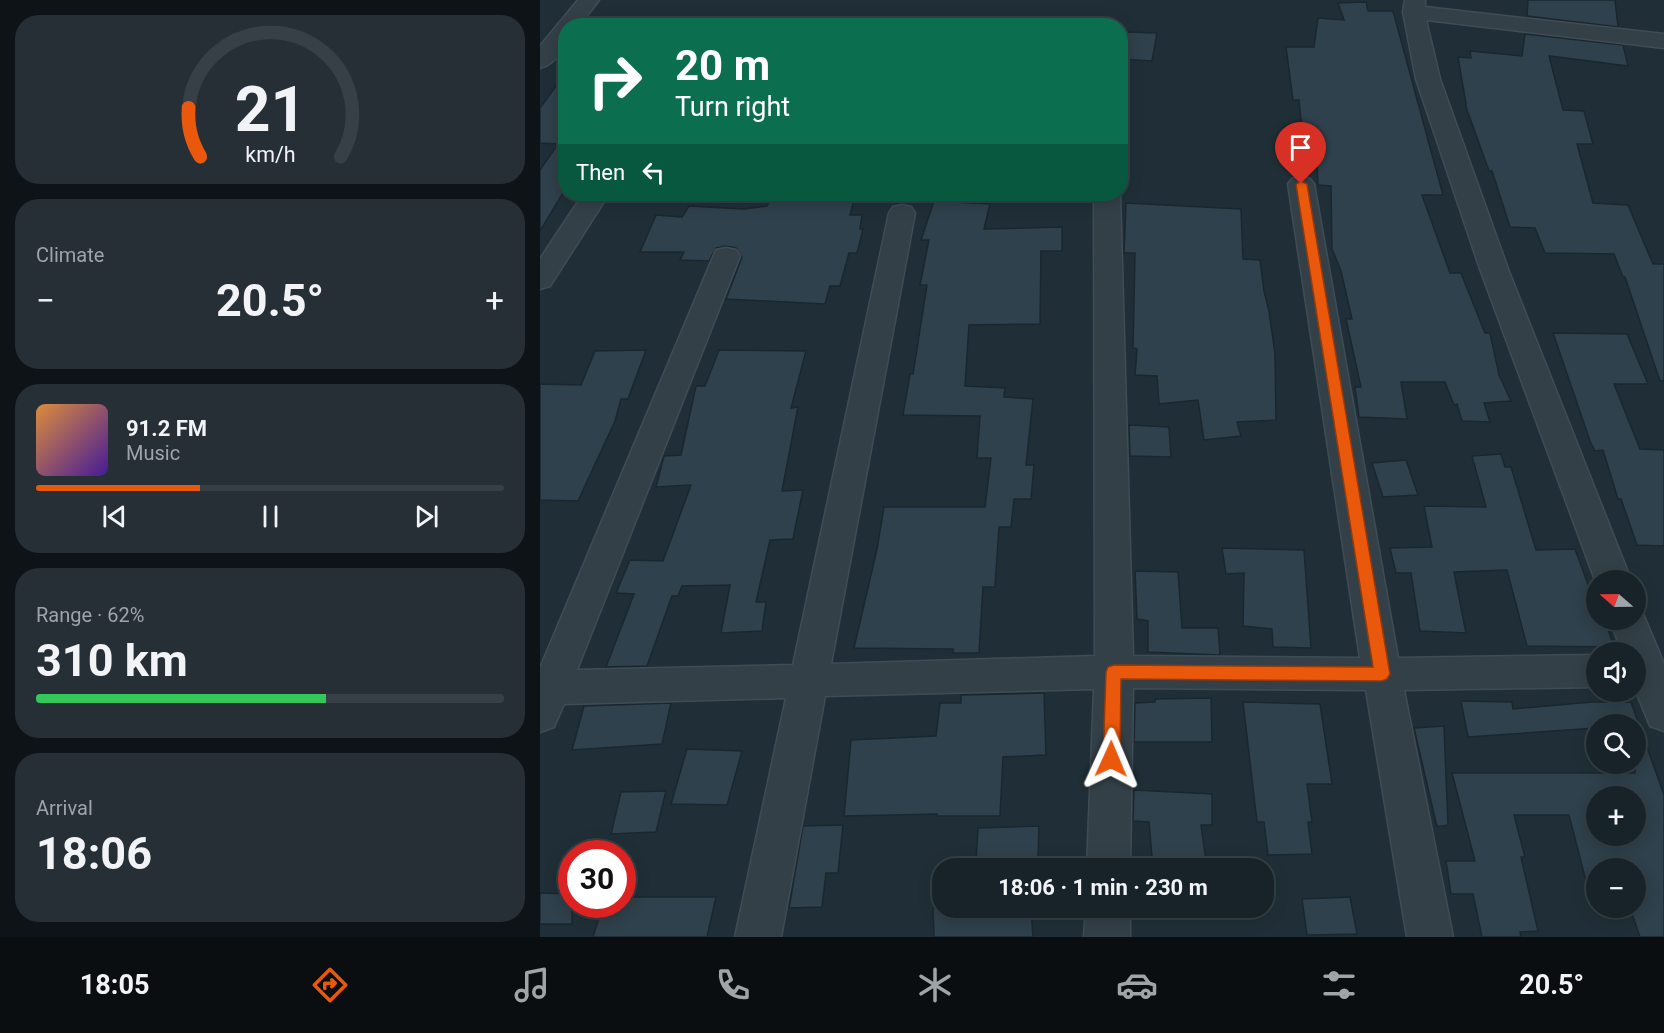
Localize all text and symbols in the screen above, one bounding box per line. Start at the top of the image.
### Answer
text: 20 m [675,41,770,90]
icon: right [576,42,654,120]
text: 21 [234,73,306,146]
text: Turn right [675,91,790,123]
pin [1275,122,1326,184]
icon: arrive [1284,131,1317,164]
text: km/h [245,142,295,167]
icon: left [637,156,670,189]
text: Then [576,160,625,185]
text: Climate [36,243,104,267]
text: 20.5° [216,274,324,327]
text: − [36,281,55,320]
text: + [485,281,504,320]
text: 91.2 FM [126,416,207,441]
text: Music [126,441,180,465]
icon: previous [98,500,131,533]
icon: pause [254,500,287,533]
icon: next [410,500,443,533]
north arrow [1586,570,1646,630]
map controls [1586,570,1646,918]
text: Range · 62% [36,603,144,627]
text: 310 km [36,634,188,687]
button: sound [1586,642,1646,702]
button: search [1586,714,1646,774]
position arrow [1079,727,1143,791]
button: + [1586,786,1646,846]
text: Arrival [36,796,93,820]
text: 18:06 [36,827,152,880]
speed limit sign: 30 [558,840,636,918]
button: − [1586,858,1646,918]
text: 18:06 · 1 min · 230 m [998,875,1208,900]
icon: directions [309,964,351,1006]
icon: music [511,964,553,1006]
icon: phone [712,964,754,1006]
icon: climate [914,964,956,1006]
icon: car [1116,964,1158,1006]
icon: filters [1318,964,1360,1006]
text: 18:05 [80,969,149,1001]
text: 20.5° [1519,969,1584,1001]

